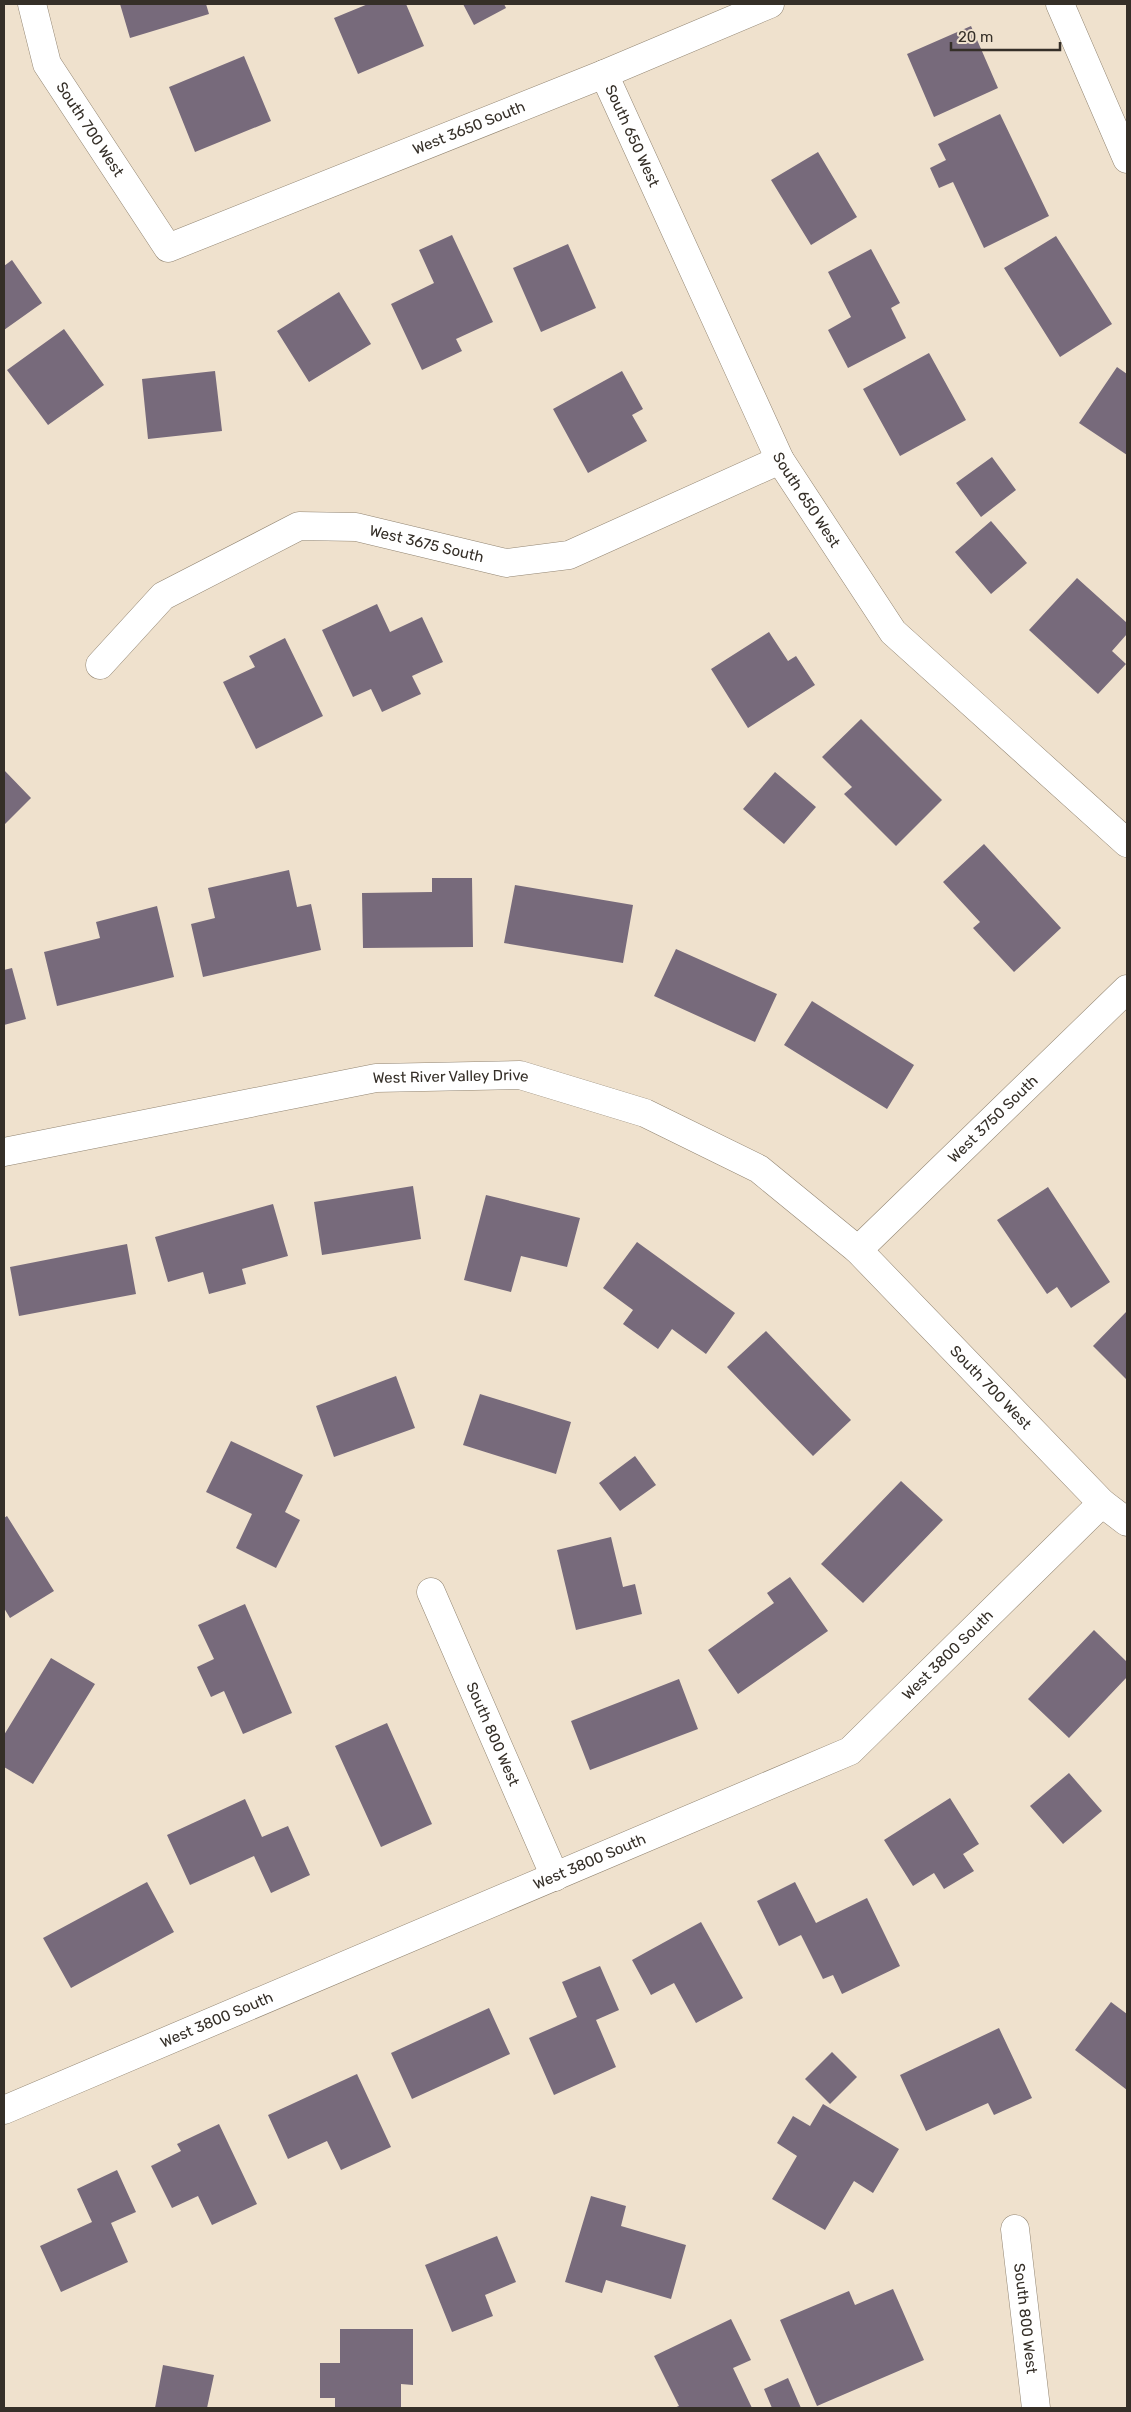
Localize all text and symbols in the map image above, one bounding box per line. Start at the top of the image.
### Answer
scale bar [951,20,1060,52]
text: 20 m [958,28,993,46]
street label: South 700 West [52,79,128,180]
street label: South 650 West [601,82,663,190]
street label: West 3650 South [410,97,528,158]
street label: South 650 West [769,450,844,551]
street label: West 3675 South [367,522,486,566]
street label: West River Valley Drive [372,1066,531,1087]
street label: West 3750 South [944,1071,1042,1167]
street label: South 700 West [946,1342,1035,1433]
street label: West 3800 South [898,1606,997,1704]
street label: South 800 West [462,1679,523,1789]
street label: West 3800 South [530,1830,649,1893]
street label: West 3800 South [158,1988,276,2052]
street label: South 800 West [1010,2262,1041,2375]

